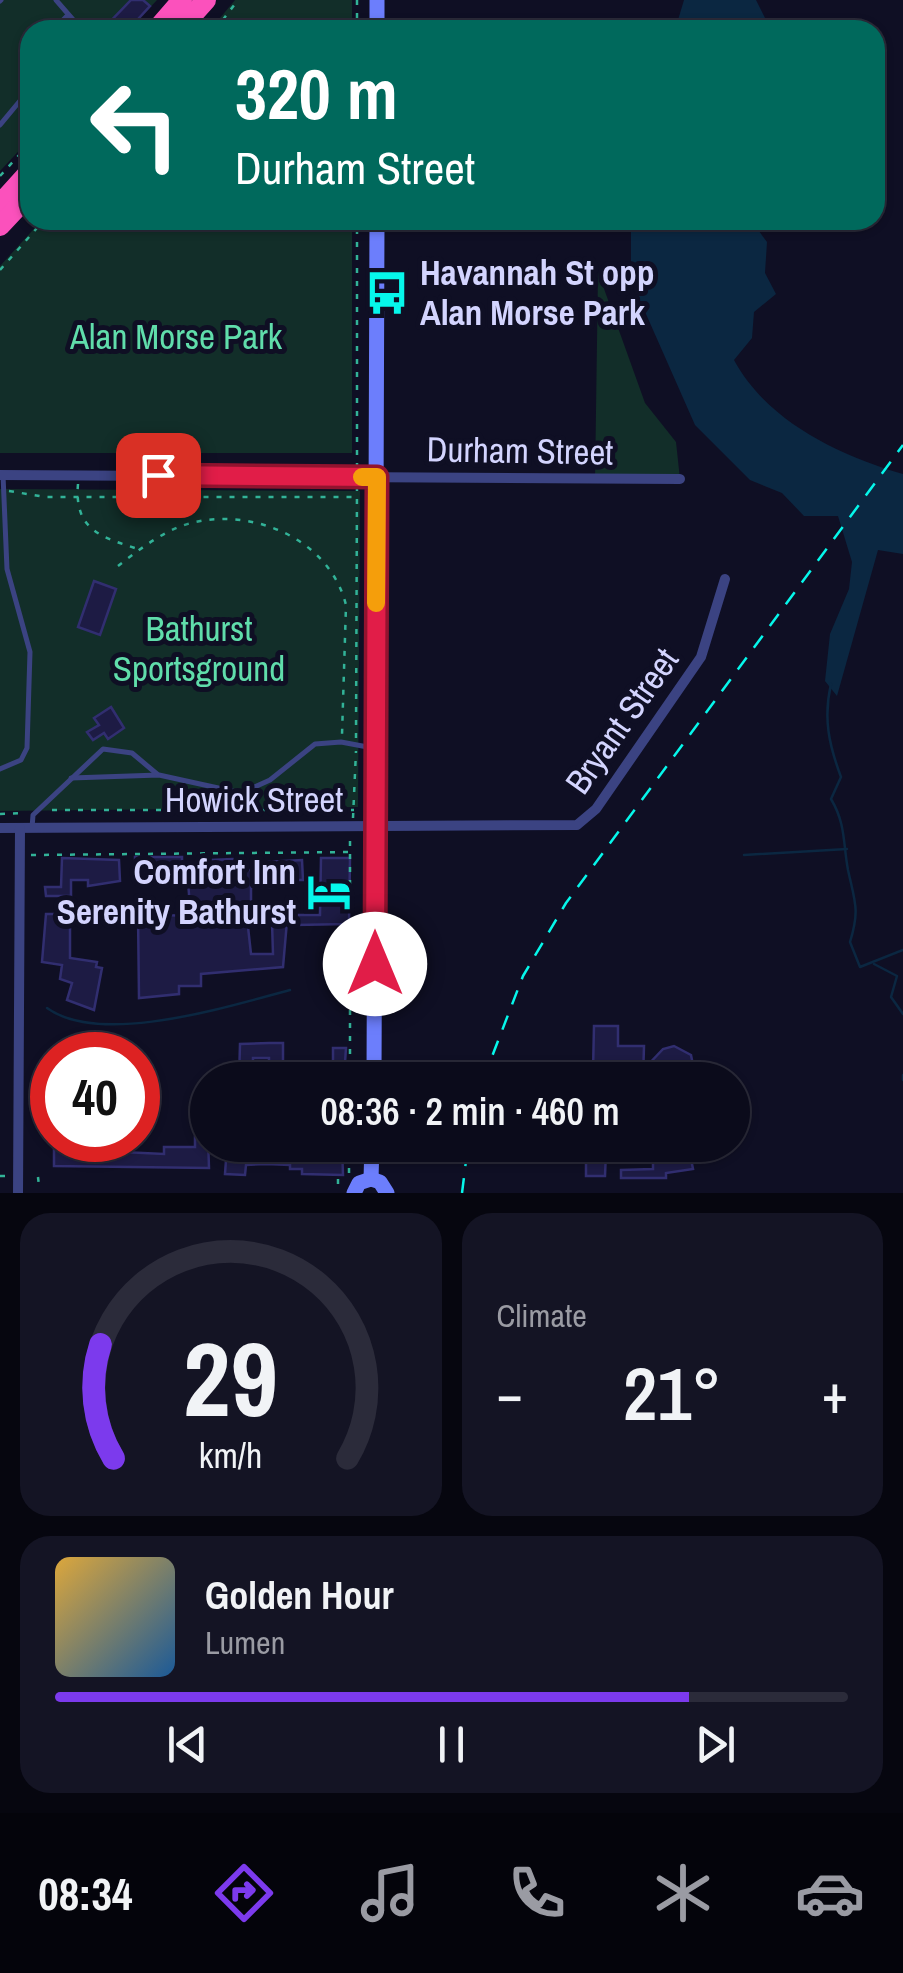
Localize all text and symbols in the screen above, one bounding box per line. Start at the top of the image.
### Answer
text: 320 m [235,47,398,141]
icon: left [70,60,200,190]
text: Durham Street [235,137,475,198]
place label: Havannah St opp Alan Morse Park [420,249,654,336]
bus stop icon: Havannah St opp Alan Morse Park [363,269,411,317]
park label: Alan Morse Park [69,313,283,360]
street label: Durham Street [426,425,614,476]
pin [116,433,201,518]
icon: arrive [131,448,186,503]
park label: Bathurst Sportsground [113,605,285,692]
street label: Bryant Street [554,639,689,803]
street label: Howick Street [165,776,343,823]
place label: Comfort Inn Serenity Bathurst [57,848,296,935]
hotel icon: Comfort Inn Serenity Bathurst [305,868,353,916]
position arrow [323,912,427,1016]
speed limit sign: 40 [30,1032,160,1162]
text: 08:36 · 2 min · 460 m [320,1086,620,1137]
text: Climate [497,1294,587,1337]
text: 29 [183,1308,278,1448]
text: 21° [623,1342,721,1443]
text: − [497,1356,523,1430]
text: + [822,1356,848,1430]
text: km/h [199,1431,263,1479]
text: Golden Hour [205,1570,394,1621]
text: Lumen [205,1621,285,1664]
icon: previous [160,1717,215,1772]
icon: pause [424,1717,479,1772]
icon: next [688,1717,743,1772]
icon: directions [209,1858,279,1928]
icon: music [355,1858,425,1928]
icon: phone [502,1858,572,1928]
icon: climate [648,1858,718,1928]
icon: car [795,1858,865,1928]
text: 08:34 [38,1863,133,1924]

